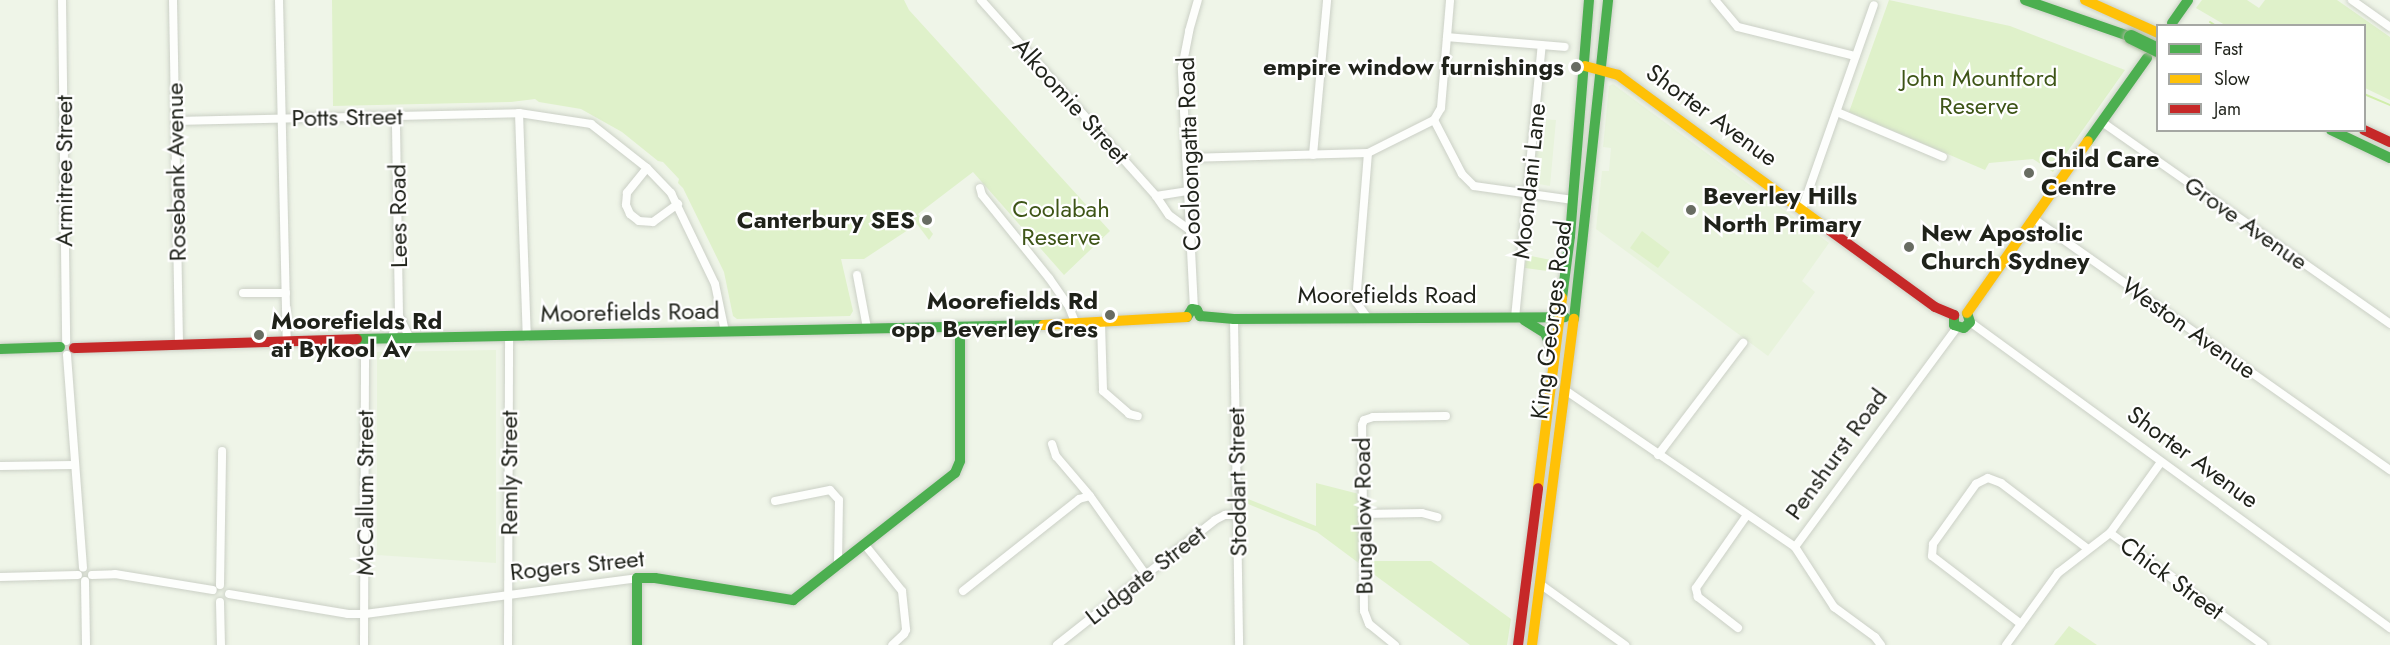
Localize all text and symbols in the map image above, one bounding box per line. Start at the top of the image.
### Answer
legend [2156,24,2366,132]
street label: Alkoomie Street [1007,32,1135,170]
text: Fast [2214,36,2243,62]
place label: empire window furnishings [1263,53,1564,81]
street label: Cooloongatta Road [1171,56,1207,252]
street label: Shorter Avenue [1641,58,1783,172]
marker: empire window furnishings [1569,60,1583,74]
park label: John Mountford Reserve [1901,64,2057,120]
text: Slow [2214,66,2250,92]
street label: Rosebank Avenue [160,82,192,262]
street label: Armitree Street [50,95,78,247]
text: Jam [2214,96,2241,122]
street label: Potts Street [291,102,403,132]
street label: Moondani Lane [1506,102,1552,260]
place label: Child Care Centre [2041,145,2160,201]
street label: Lees Road [383,164,413,268]
marker: Child Care Centre [2022,166,2036,180]
street label: Grove Avenue [2179,170,2313,276]
place label: Beverley Hills North Primary [1703,182,1861,238]
park label: Coolabah Reserve [1012,195,1110,251]
marker: Beverley Hills North Primary [1684,203,1698,217]
place label: Canterbury SES [737,206,915,234]
marker: Canterbury SES [920,213,934,227]
street label: King Georges Road [1525,219,1577,421]
place label: New Apostolic Church Sydney [1921,219,2090,275]
marker: New Apostolic Church Sydney [1902,240,1916,254]
street label: Weston Avenue [2116,271,2262,385]
street label: Moorefields Road [1297,281,1477,309]
place label: Moorefields Rd opp Beverley Cres [891,287,1098,343]
street label: Moorefields Road [540,296,720,328]
place label: Moorefields Rd at Bykool Av [271,307,442,363]
marker: Moorefields Rd opp Beverley Cres [1103,308,1117,322]
marker: Moorefields Rd at Bykool Av [252,328,266,342]
street label: Penshurst Road [1779,383,1893,525]
street label: Shorter Avenue [2122,400,2264,514]
street label: Stoddart Street [1221,407,1253,557]
street label: McCallum Street [351,410,379,576]
street label: Remly Street [495,410,523,536]
street label: Bungalow Road [1347,437,1379,595]
street label: Ludgate Street [1079,519,1211,631]
street label: Chick Street [2114,531,2230,625]
street label: Rogers Street [508,544,646,586]

